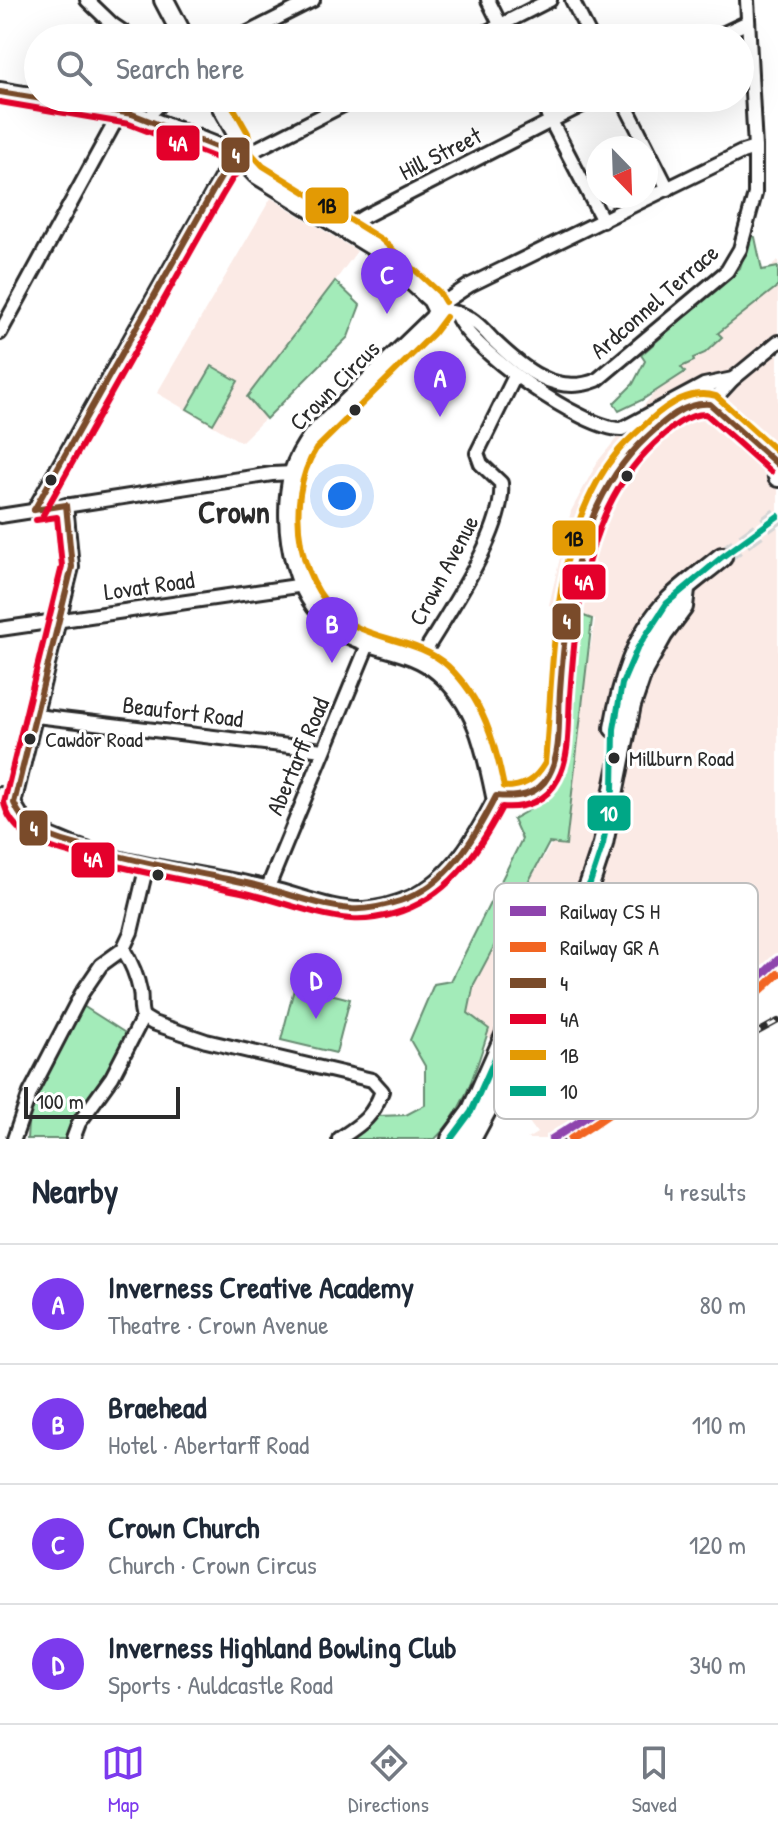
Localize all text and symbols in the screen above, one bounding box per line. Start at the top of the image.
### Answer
search box [24,24,754,112]
icon: search [52,46,96,90]
text: Search here [116,48,244,88]
street label: Hill Street [393,118,487,187]
line badge: 4A [155,124,201,162]
text: 4A [169,128,188,158]
line badge: 4 [220,136,251,174]
north arrow [586,136,658,208]
text: 4 [232,140,240,170]
line badge: 1B [304,186,350,225]
text: 1B [317,190,337,220]
street label: Ardconnel Terrace [583,236,725,366]
pin: C [361,248,413,314]
street label: Crown Circus [282,333,386,437]
pin: A [414,351,466,417]
unlabelled marker [347,402,363,418]
unlabelled marker [619,468,635,484]
unlabelled marker [43,472,59,488]
your location [322,476,362,516]
district label: Crown [198,490,270,533]
street label: Crown Avenue [401,509,486,631]
line badge: 1B [551,519,597,557]
text: 1B [564,523,584,553]
street label: Lovat Road [102,563,196,607]
line badge: 4A [561,563,607,601]
text: 4A [575,567,594,597]
pin: B [306,597,358,663]
line badge: 4 [551,602,582,641]
text: 4 [563,606,571,636]
street label: Beaufort Road [121,688,245,734]
street label: Abertarff Road [258,692,336,820]
place label: Cawdor Road [45,724,143,754]
marker: Cawdor Road [22,731,38,747]
place label: Millburn Road [629,743,734,773]
marker: Millburn Road [606,750,622,766]
line badge: 10 [586,794,632,832]
text: 10 [600,798,618,828]
line badge: 4 [18,809,49,847]
text: 4 [30,813,38,843]
line badge: 4A [70,841,116,879]
text: 4A [84,844,103,874]
unlabelled marker [150,867,166,883]
legend [494,883,758,1119]
text: Railway CS H [560,896,660,926]
text: Railway GR A [560,932,659,962]
pin: D [290,953,342,1019]
text: 4 [560,968,568,998]
text: 4A [560,1004,579,1034]
text: 1B [560,1040,579,1070]
text: 10 [560,1076,578,1106]
scale bar [24,1083,180,1119]
text: 100 m [36,1086,84,1116]
text: Nearby [32,1168,118,1214]
text: 4 results [664,1174,746,1209]
text: Inverness Creative Academy [108,1267,414,1307]
text: A [52,1287,64,1322]
text: 80 m [699,1287,746,1322]
text: Theatre · Crown Avenue [108,1307,329,1342]
text: Braehead [108,1387,206,1427]
text: B [51,1407,65,1442]
text: 110 m [692,1407,746,1442]
text: Hotel · Abertarff Road [108,1427,309,1462]
text: Crown Church [108,1507,259,1547]
text: C [51,1527,65,1562]
text: 120 m [689,1527,746,1562]
text: Church · Crown Circus [108,1547,317,1582]
text: Inverness Highland Bowling Club [108,1627,457,1667]
text: D [52,1647,64,1682]
text: 340 m [689,1647,746,1682]
text: Sports · Auldcastle Road [108,1667,333,1702]
tab: Map [101,1741,145,1819]
tab: Directions [348,1741,429,1819]
tab: Saved [632,1741,677,1819]

